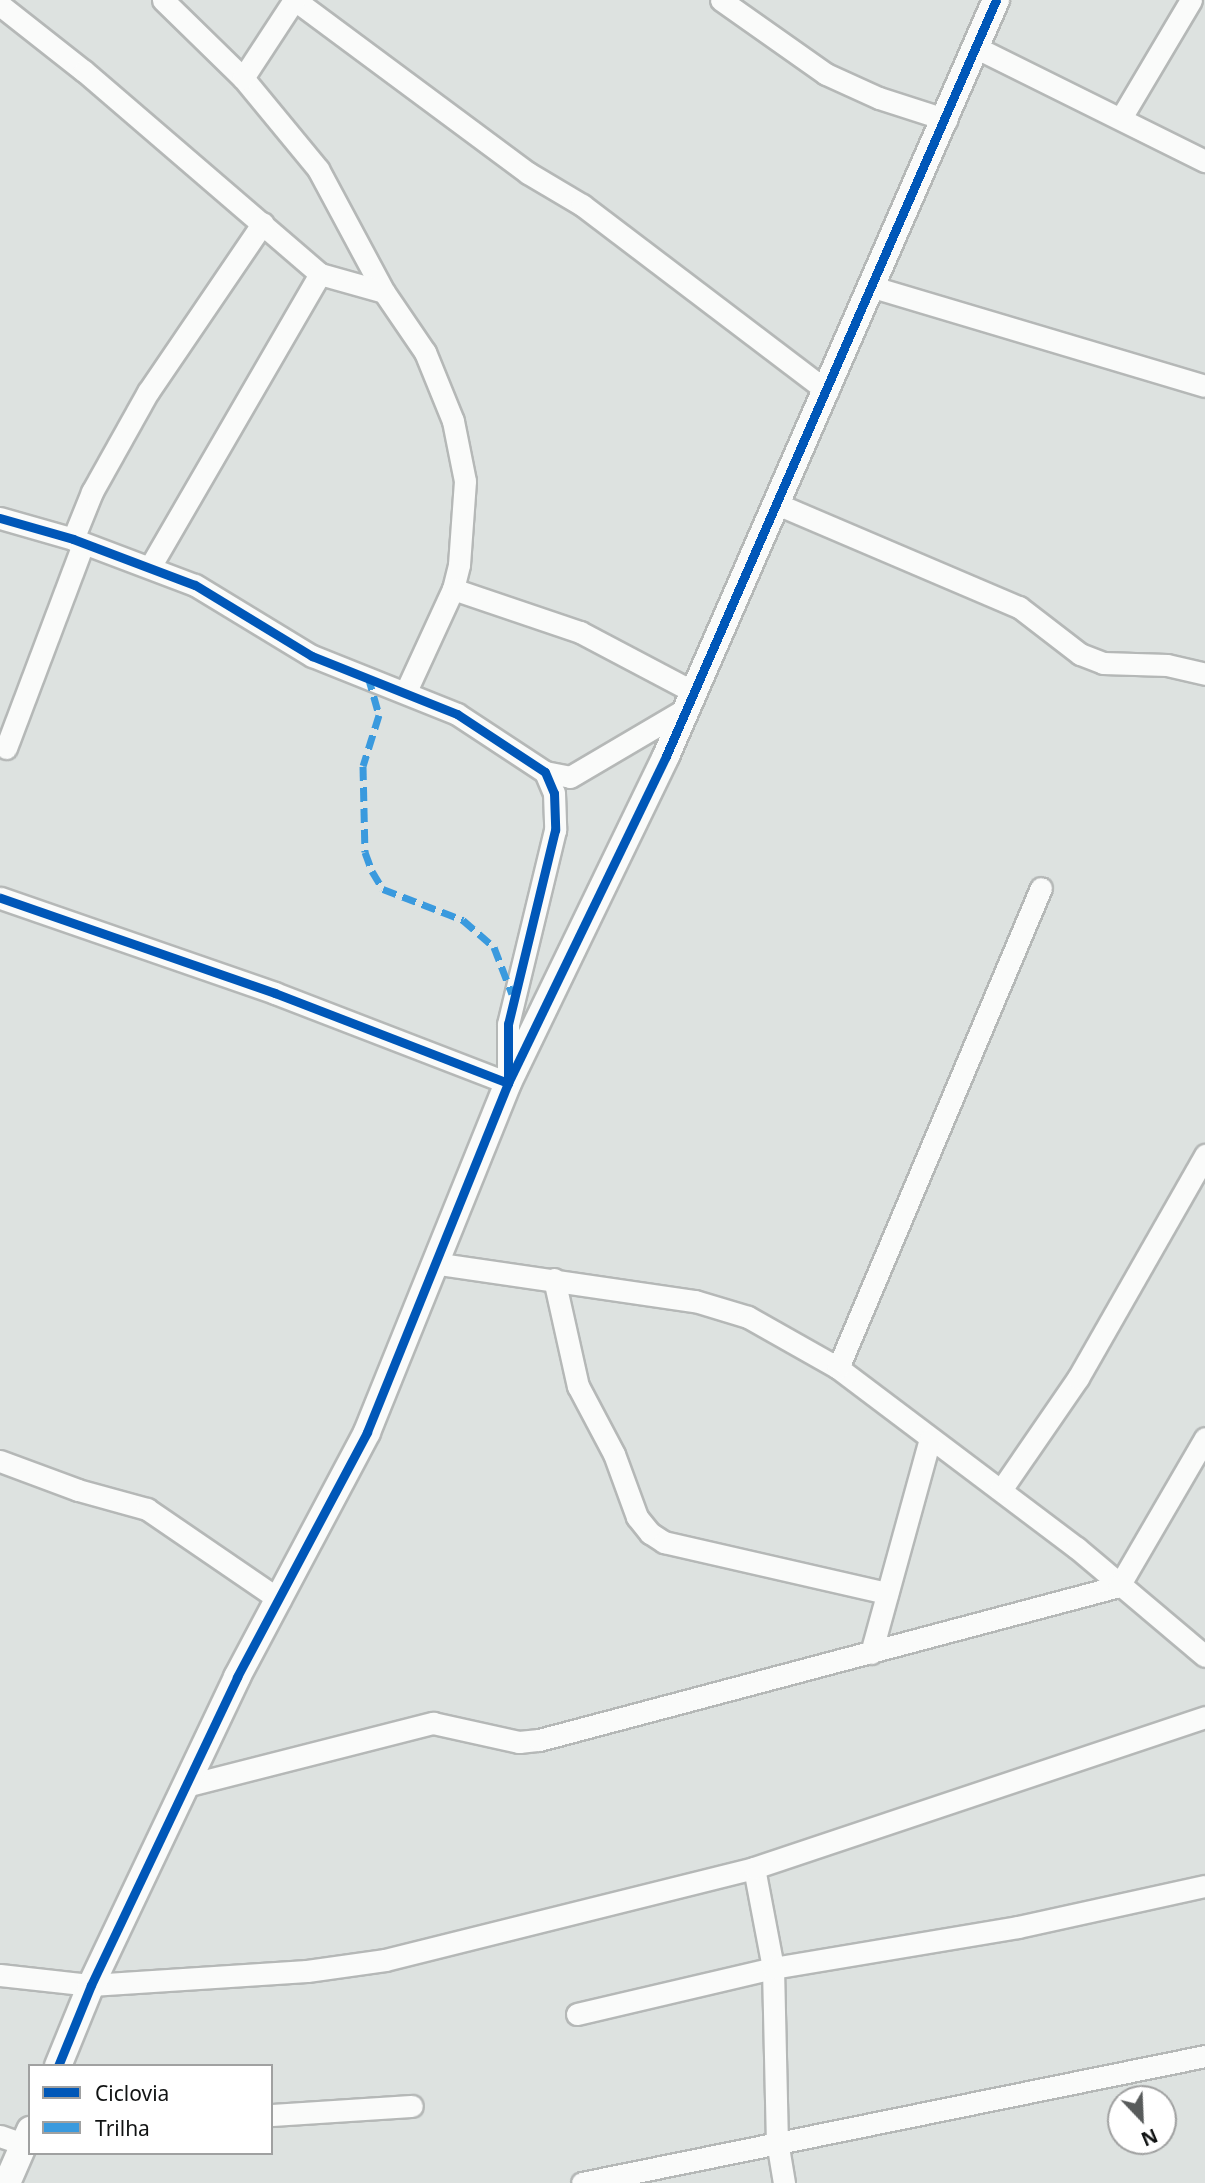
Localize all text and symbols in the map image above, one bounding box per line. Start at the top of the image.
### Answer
legend [28,2064,273,2155]
text: Ciclovia [95,2079,169,2107]
north arrow [1107,2085,1177,2155]
text: Trilha [95,2114,150,2142]
text: N [1137,2123,1162,2152]

